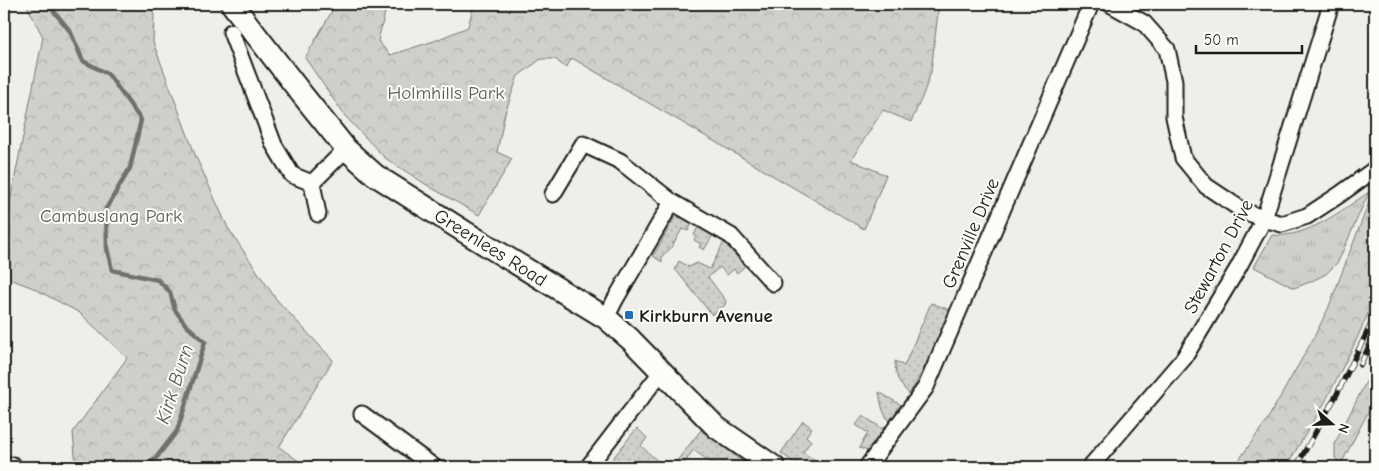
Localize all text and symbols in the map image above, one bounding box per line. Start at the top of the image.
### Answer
scale bar [1196,22,1303,54]
text: 50 m [1204,31,1239,49]
park label: Holmhills Park [387,82,505,104]
street label: Grenville Drive [938,175,1004,292]
street label: Stewarton Drive [1180,196,1258,317]
street label: Greenlees Road [430,204,551,291]
park label: Cambuslang Park [40,205,183,227]
place label: Kirkburn Avenue [639,305,773,327]
marker: Kirkburn Avenue [623,309,635,321]
water label: Kirk Burn [151,342,198,427]
north arrow [1306,398,1356,448]
text: N [1334,421,1353,435]

